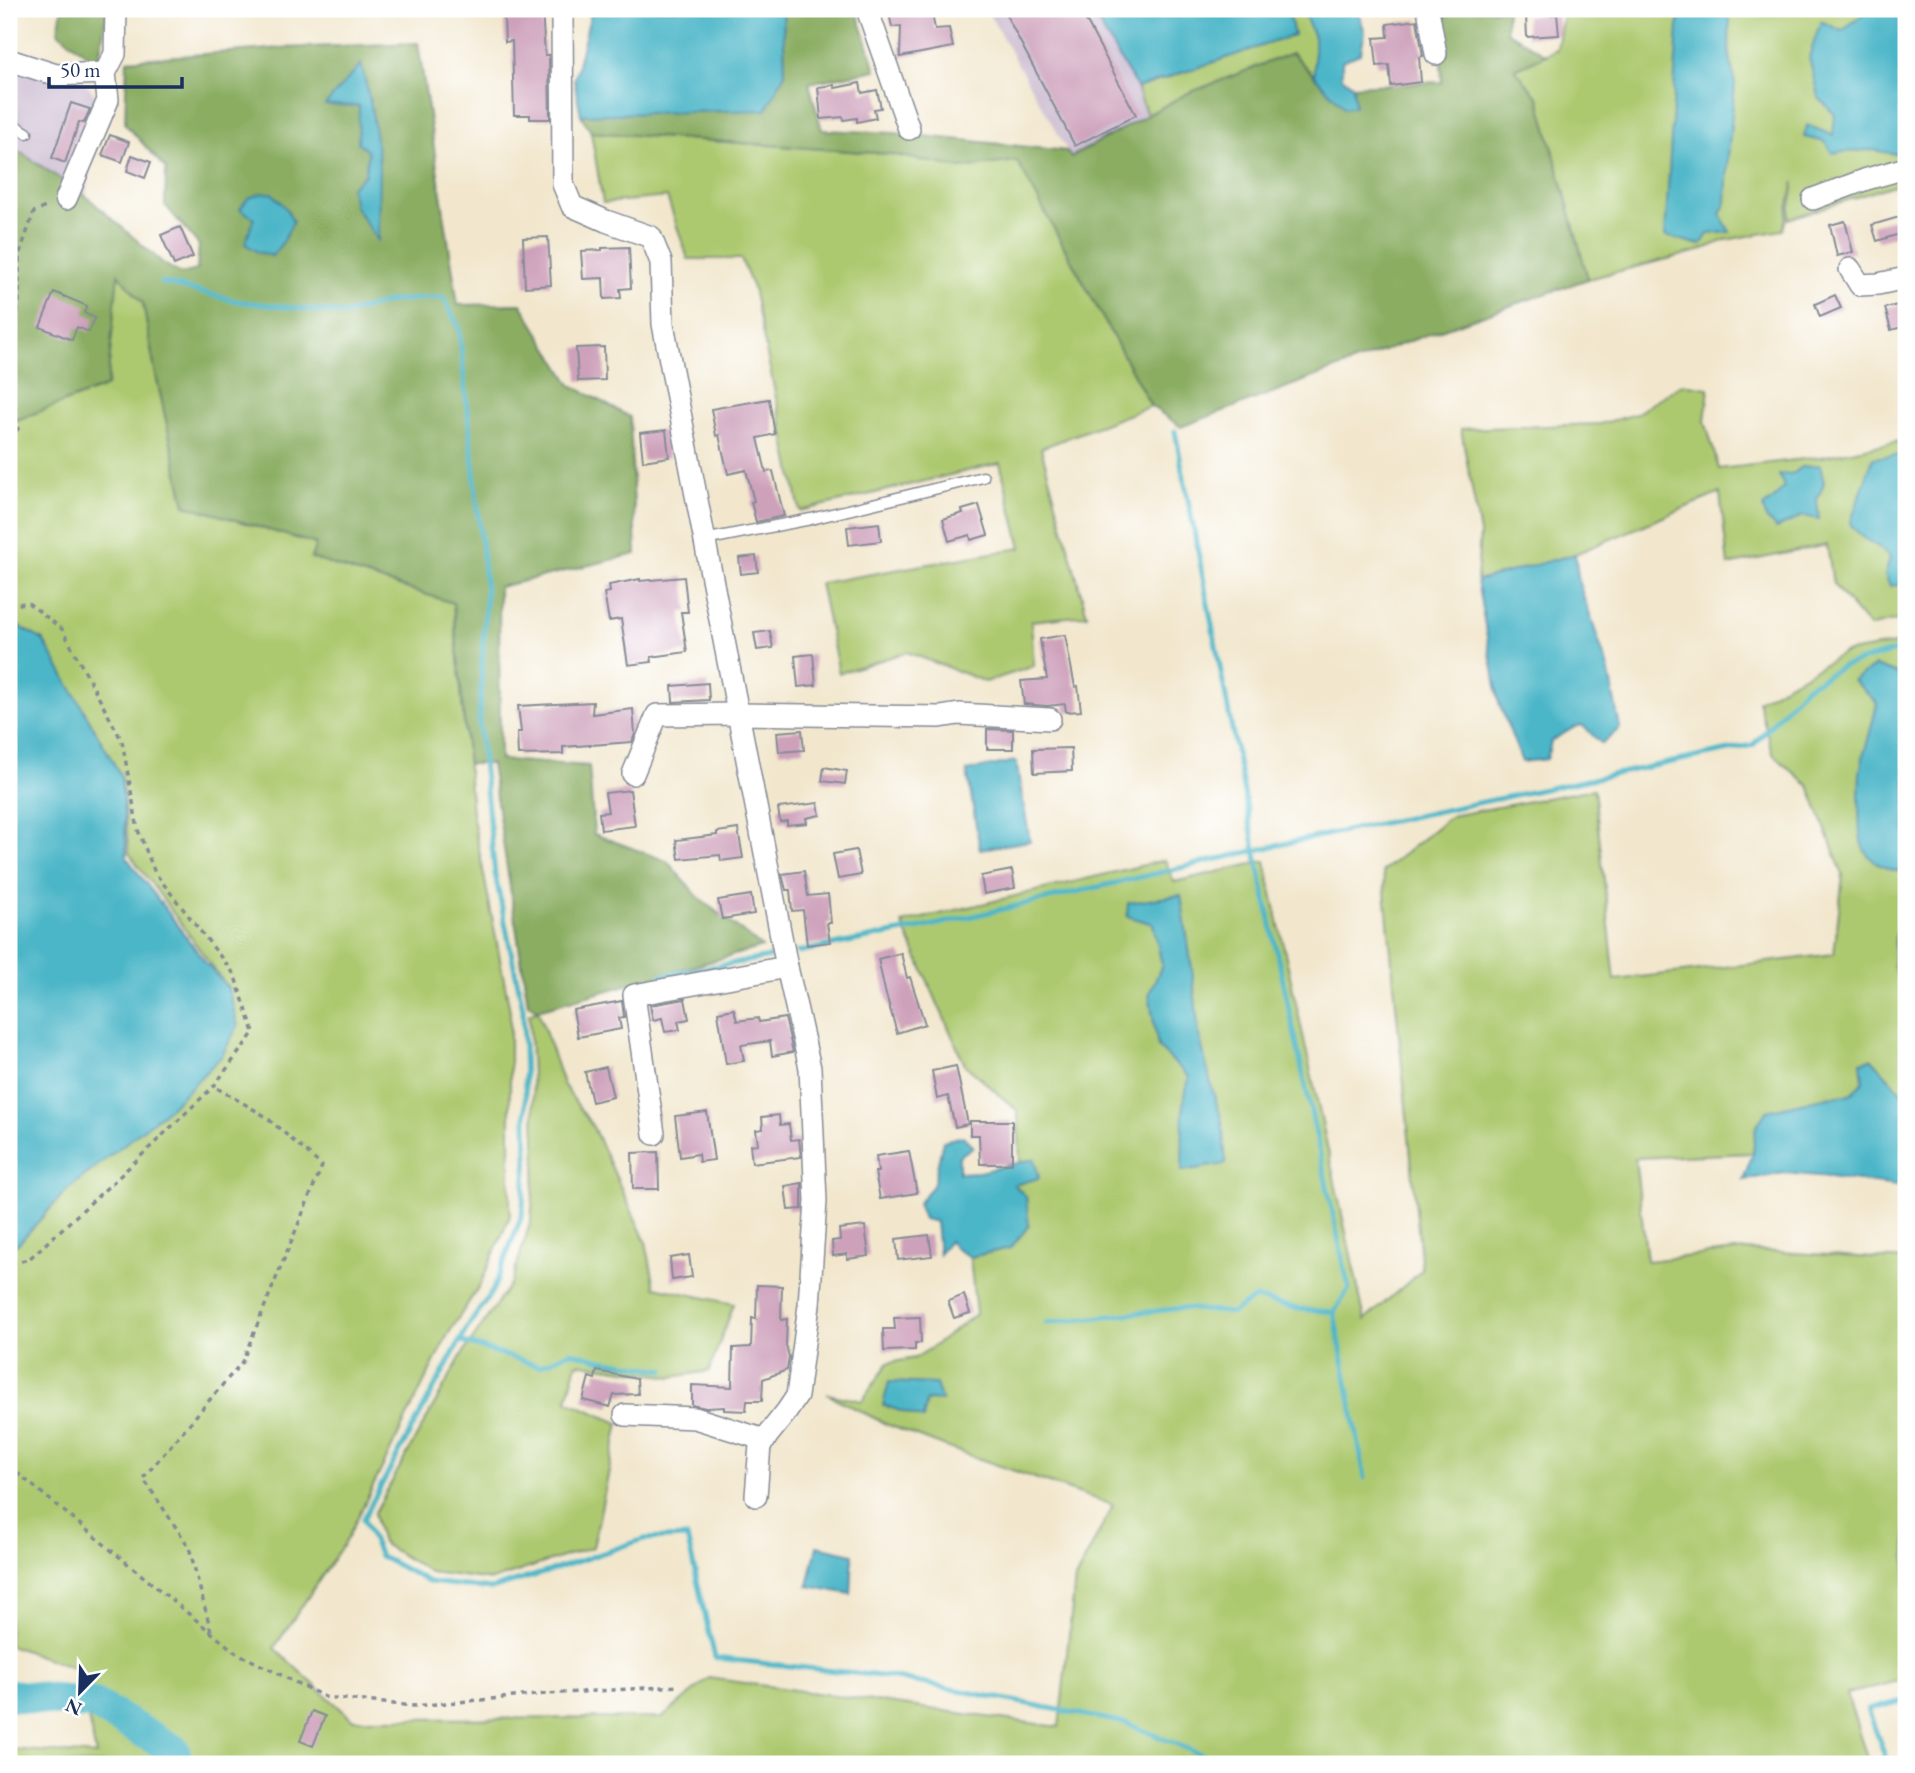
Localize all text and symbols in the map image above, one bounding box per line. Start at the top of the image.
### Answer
scale bar [49,46,182,90]
text: 50 m [60,56,101,83]
north arrow [46,1658,116,1728]
text: N [61,1692,86,1722]

